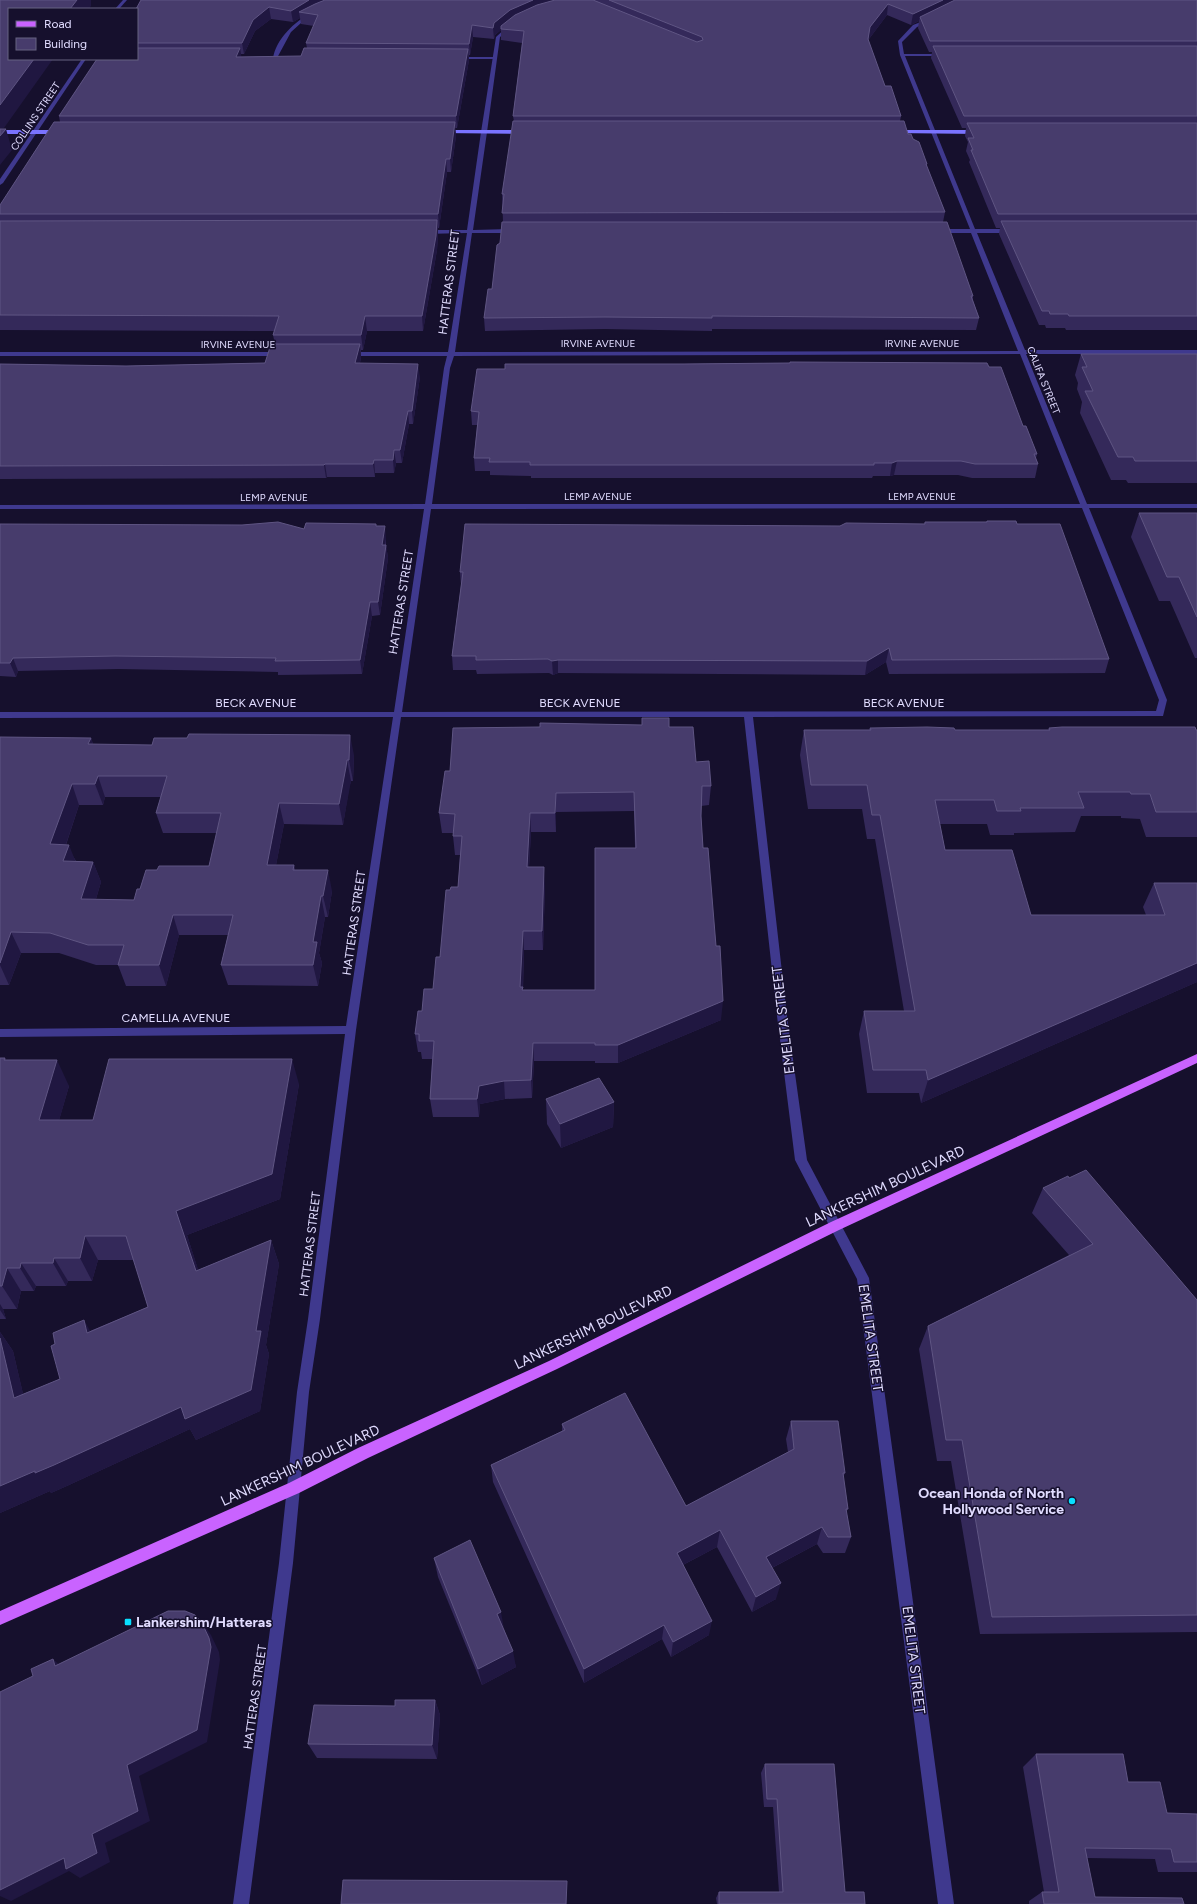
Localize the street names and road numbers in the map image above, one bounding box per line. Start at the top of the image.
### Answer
street label: COLLINS STREET [8,79,63,153]
street label: HATTERAS STREET [436,228,462,335]
street label: IRVINE AVENUE [561,337,635,350]
street label: IRVINE AVENUE [885,337,959,350]
street label: IRVINE AVENUE [201,338,275,351]
street label: CALIFA STREET [1024,344,1063,416]
street label: LEMP AVENUE [564,490,632,503]
street label: LEMP AVENUE [888,490,956,503]
street label: LEMP AVENUE [240,491,308,504]
street label: HATTERAS STREET [386,548,416,655]
street label: BECK AVENUE [215,696,297,710]
street label: BECK AVENUE [539,696,621,710]
street label: BECK AVENUE [863,696,945,710]
street label: HATTERAS STREET [340,869,368,976]
street label: EMELITA STREET [768,965,799,1075]
street label: CAMELLIA AVENUE [122,1011,230,1025]
street label: LANKERSHIM BOULEVARD [803,1142,967,1231]
street label: HATTERAS STREET [297,1190,323,1297]
street label: LANKERSHIM BOULEVARD [512,1282,675,1373]
street label: EMELITA STREET [855,1283,887,1393]
street label: LANKERSHIM BOULEVARD [218,1421,382,1510]
street label: EMELITA STREET [898,1605,929,1715]
street label: HATTERAS STREET [241,1643,269,1750]

